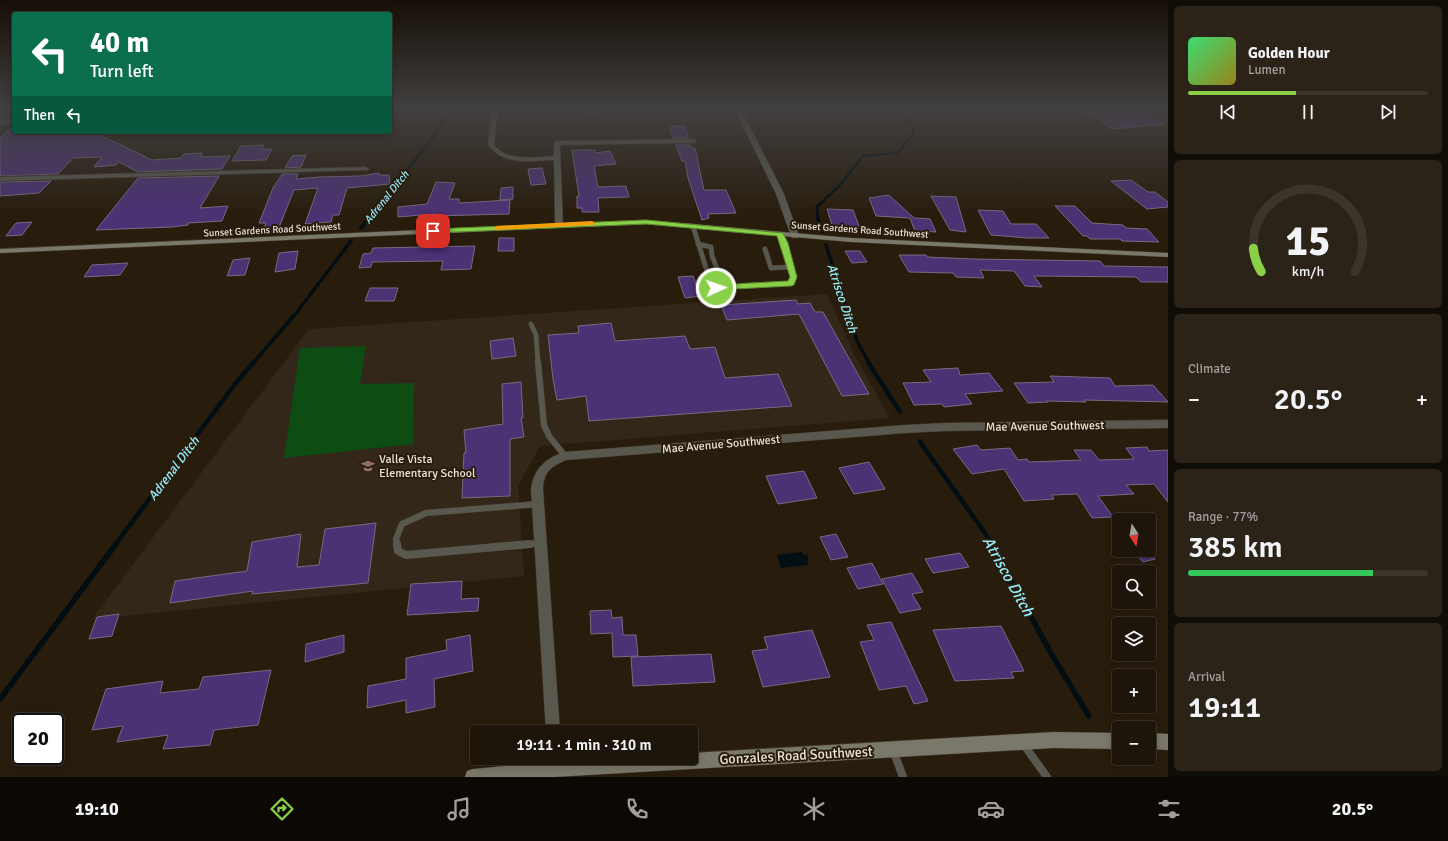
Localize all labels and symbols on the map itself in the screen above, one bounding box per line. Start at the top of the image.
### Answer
water label: Adrenal Ditch [361,168,412,226]
pin [416,214,450,248]
street label: Sunset Gardens Road Southwest [791,219,929,241]
street label: Sunset Gardens Road Southwest [203,220,342,240]
water label: Atrisco Ditch [823,262,861,336]
position arrow [695,267,737,309]
street label: Mae Avenue Southwest [986,418,1104,435]
street label: Mae Avenue Southwest [661,432,781,457]
water label: Adrenal Ditch [145,433,204,504]
place label: Valle Vista Elementary School [379,452,476,481]
school or university icon: Valle Vista Elementary School [360,458,376,474]
north arrow [1112,513,1156,557]
water label: Atrisco Ditch [978,533,1039,621]
speed limit sign: 20 [12,713,64,765]
street label: Gonzales Road Southwest [719,743,873,768]

